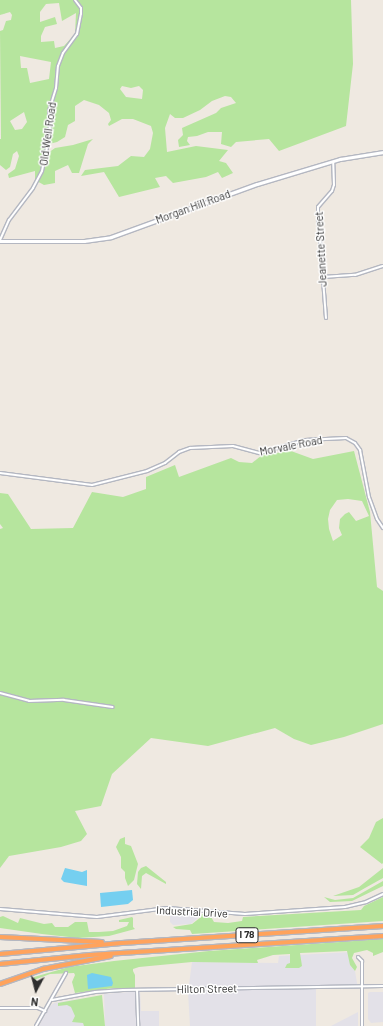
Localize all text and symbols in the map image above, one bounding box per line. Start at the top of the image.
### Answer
street label: Old Well Road [37,101,59,167]
street label: Morgan Hill Road [154,187,232,227]
street label: Jeanette Street [312,211,330,287]
street label: Morvale Road [258,433,324,459]
street label: Industrial Drive [156,904,228,920]
road number: I 78 [235,927,259,943]
north arrow [16,970,56,1010]
street label: Hilton Street [177,982,237,996]
text: N [30,996,39,1009]

